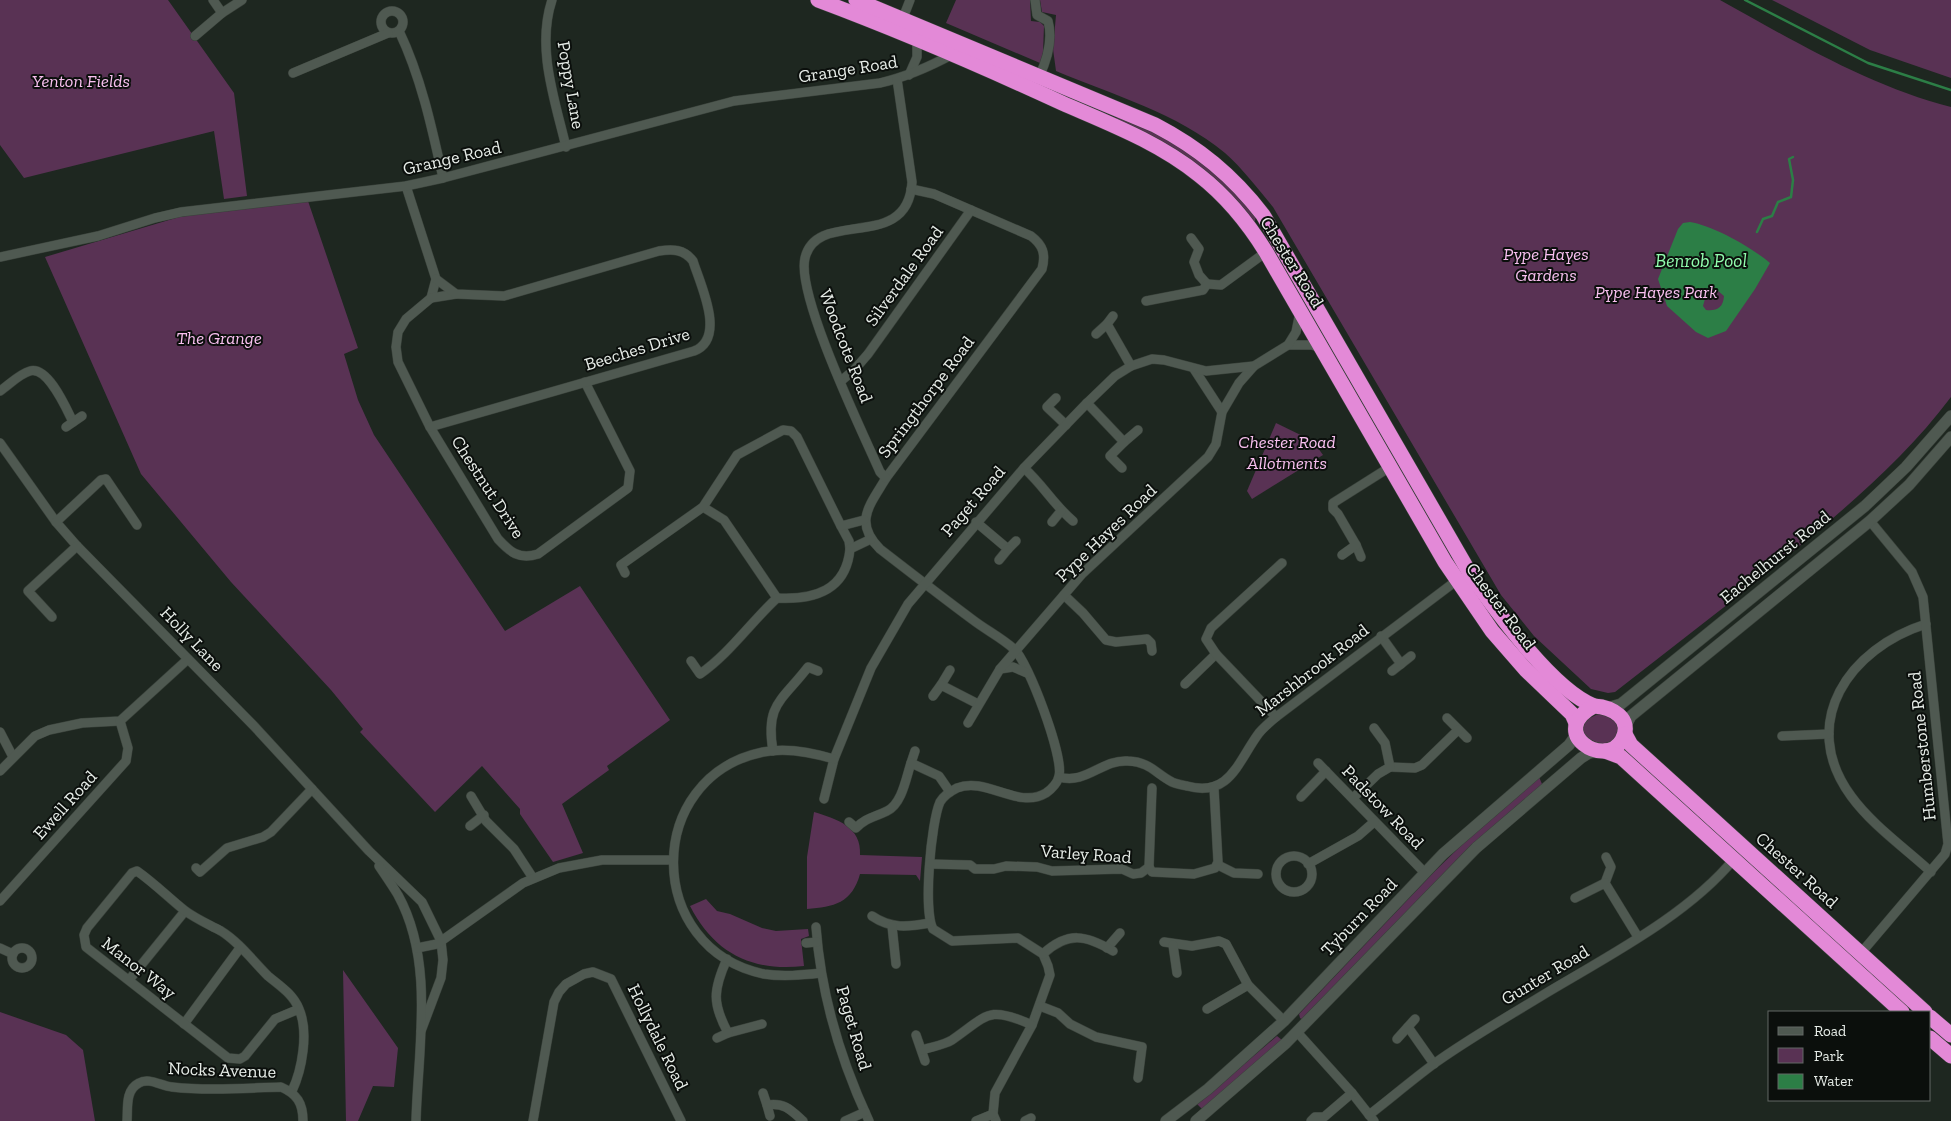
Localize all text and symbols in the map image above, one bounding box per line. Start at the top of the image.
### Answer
street label: Poppy Lane [552,39,590,131]
street label: Grange Road [797,50,899,88]
park label: Yenton Fields [32,70,130,92]
street label: Grange Road [401,136,503,180]
street label: Chester Road [1255,212,1329,312]
street label: Silverdale Road [860,221,948,330]
park label: Pype Hayes Gardens [1503,243,1589,286]
water label: Benrob Pool [1655,249,1747,272]
park label: Pype Hayes Park [1595,281,1717,303]
street label: Woodcote Road [814,286,878,406]
street label: Beeches Drive [582,323,692,375]
park label: The Grange [176,327,262,349]
street label: Springthorpe Road [873,332,979,462]
street label: Chestnut Drive [447,431,529,543]
park label: Chester Road Allotments [1238,431,1336,474]
street label: Paget Road [936,461,1010,541]
street label: Pype Hayes Road [1051,479,1161,587]
street label: Eachelhurst Road [1715,506,1835,608]
street label: Chester Road [1461,558,1541,654]
street label: Holly Lane [156,602,228,676]
street label: Marshbrook Road [1251,619,1373,721]
street label: Humberstone Road [1903,670,1941,822]
street label: Padstow Road [1337,760,1429,854]
street label: Ewell Road [28,766,102,844]
street label: Chester Road [1751,827,1843,913]
street label: Varley Road [1039,840,1132,868]
street label: Tyburn Road [1316,873,1402,961]
street label: Manor Way [97,932,181,1004]
street label: Gunter Road [1497,940,1593,1010]
street label: Hollydale Road [623,980,693,1094]
street label: Paget Road [831,983,877,1073]
legend [1768,1011,1931,1101]
text: Road [1814,1022,1847,1040]
text: Park [1814,1047,1844,1065]
street label: Nocks Avenue [168,1057,276,1083]
text: Water [1814,1072,1854,1090]

